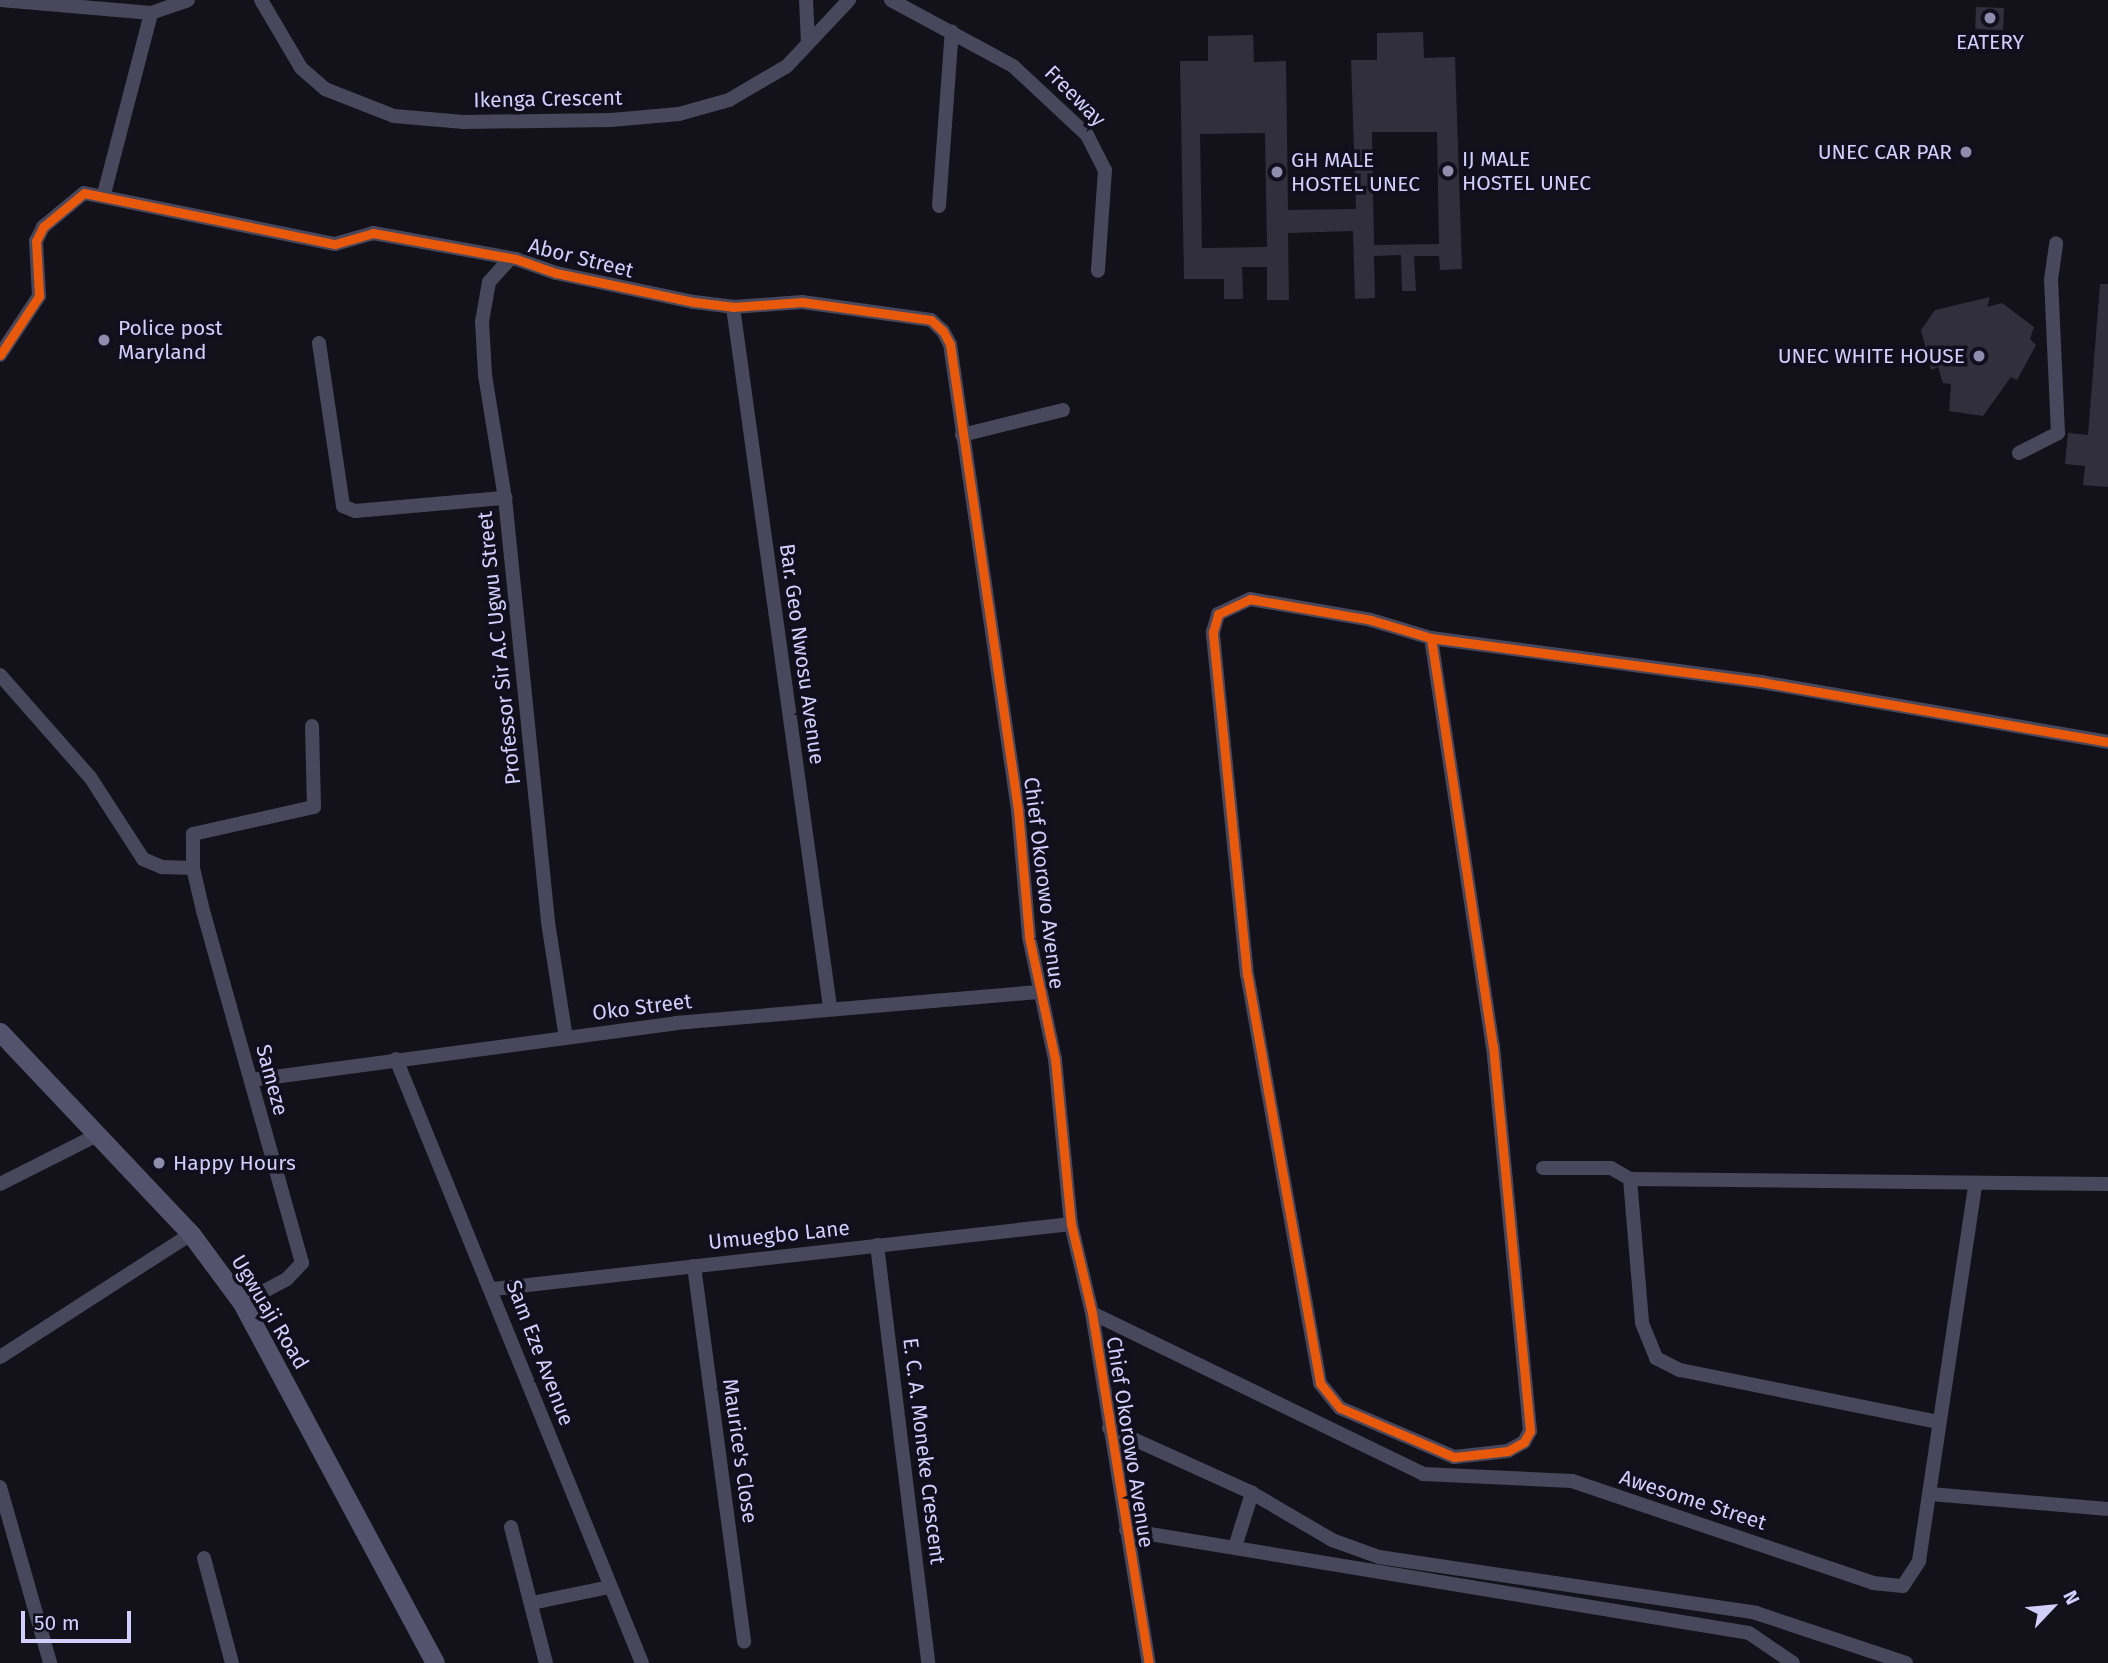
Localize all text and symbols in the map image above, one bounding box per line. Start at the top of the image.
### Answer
marker: EATERY [1982,10,1998,26]
place label: EATERY [1956,29,2024,55]
street label: Freeway [1039,60,1111,132]
street label: Ikenga Crescent [473,85,623,113]
place label: UNEC CAR PAR [1818,139,1952,165]
marker: UNEC CAR PAR [1958,144,1974,160]
place label: IJ MALE HOSTEL UNEC [1462,146,1591,196]
place label: GH MALE HOSTEL UNEC [1291,147,1420,197]
marker: IJ MALE HOSTEL UNEC [1440,163,1456,179]
marker: GH MALE HOSTEL UNEC [1269,164,1285,180]
street label: Abor Street [526,233,636,283]
place label: Police post Maryland [118,315,223,365]
marker: Police post Maryland [96,332,112,348]
place label: UNEC WHITE HOUSE [1778,343,1965,369]
marker: UNEC WHITE HOUSE [1971,348,1987,364]
street label: Professor Sir A.C Ugwu Street [472,510,526,786]
street label: Bar. Geo Nwosu Avenue [774,542,830,766]
street label: Chief Okorowo Avenue [1018,776,1070,990]
street label: Oko Street [591,988,693,1026]
street label: Sameze [250,1042,294,1118]
place label: Happy Hours [173,1150,296,1176]
marker: Happy Hours [151,1155,167,1171]
street label: Umuegbo Lane [707,1215,851,1255]
street label: Ugwuaji Road [226,1250,314,1374]
street label: Sam Eze Avenue [501,1277,579,1429]
street label: Chief Okorowo Avenue [1101,1335,1159,1549]
street label: E. C. A. Moneke Crescent [898,1336,950,1566]
street label: Maurice's Close [717,1377,763,1525]
street label: Awesome Street [1617,1464,1769,1536]
north arrow [2017,1572,2087,1642]
text: N [2058,1587,2084,1608]
scale bar [24,1596,135,1640]
text: 50 m [34,1610,80,1636]

